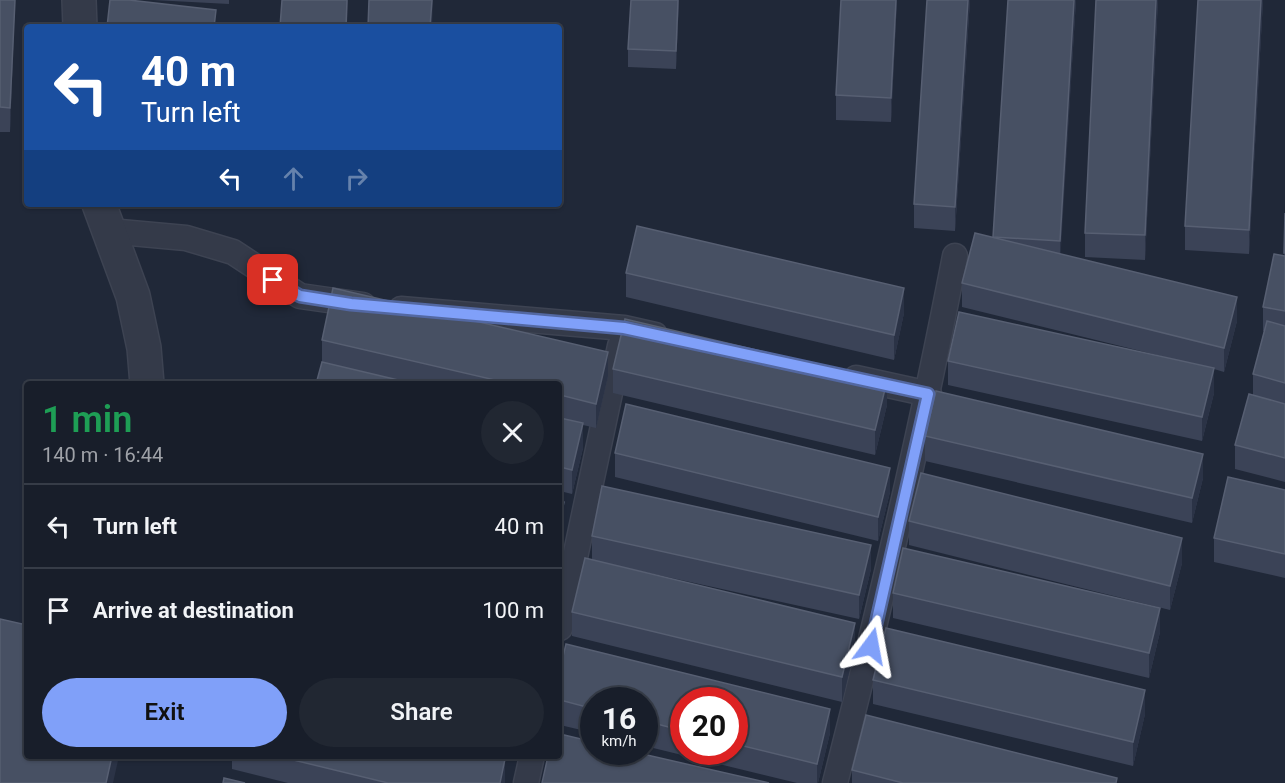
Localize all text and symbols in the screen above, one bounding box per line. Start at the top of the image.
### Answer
text: 40 m [141,47,236,96]
icon: left [42,48,120,126]
text: Turn left [141,97,241,129]
icon: left [214,162,247,195]
icon: ahead [277,162,310,195]
icon: right [340,162,373,195]
pin [247,254,298,305]
icon: arrive [256,263,289,296]
text: 1 min [42,399,132,441]
button: close [481,401,544,464]
text: 140 m · 16:44 [42,443,163,467]
icon: left [42,510,75,543]
text: Turn left [93,514,177,539]
text: 40 m [495,514,544,539]
icon: arrive [42,594,75,627]
text: Arrive at destination [93,598,294,623]
text: 100 m [482,598,544,623]
position arrow [839,614,903,678]
button: Exit [42,678,287,747]
button: Share [299,678,544,747]
speed limit sign: 20 [670,687,748,765]
text: 16 [602,701,636,736]
text: km/h [601,732,637,750]

